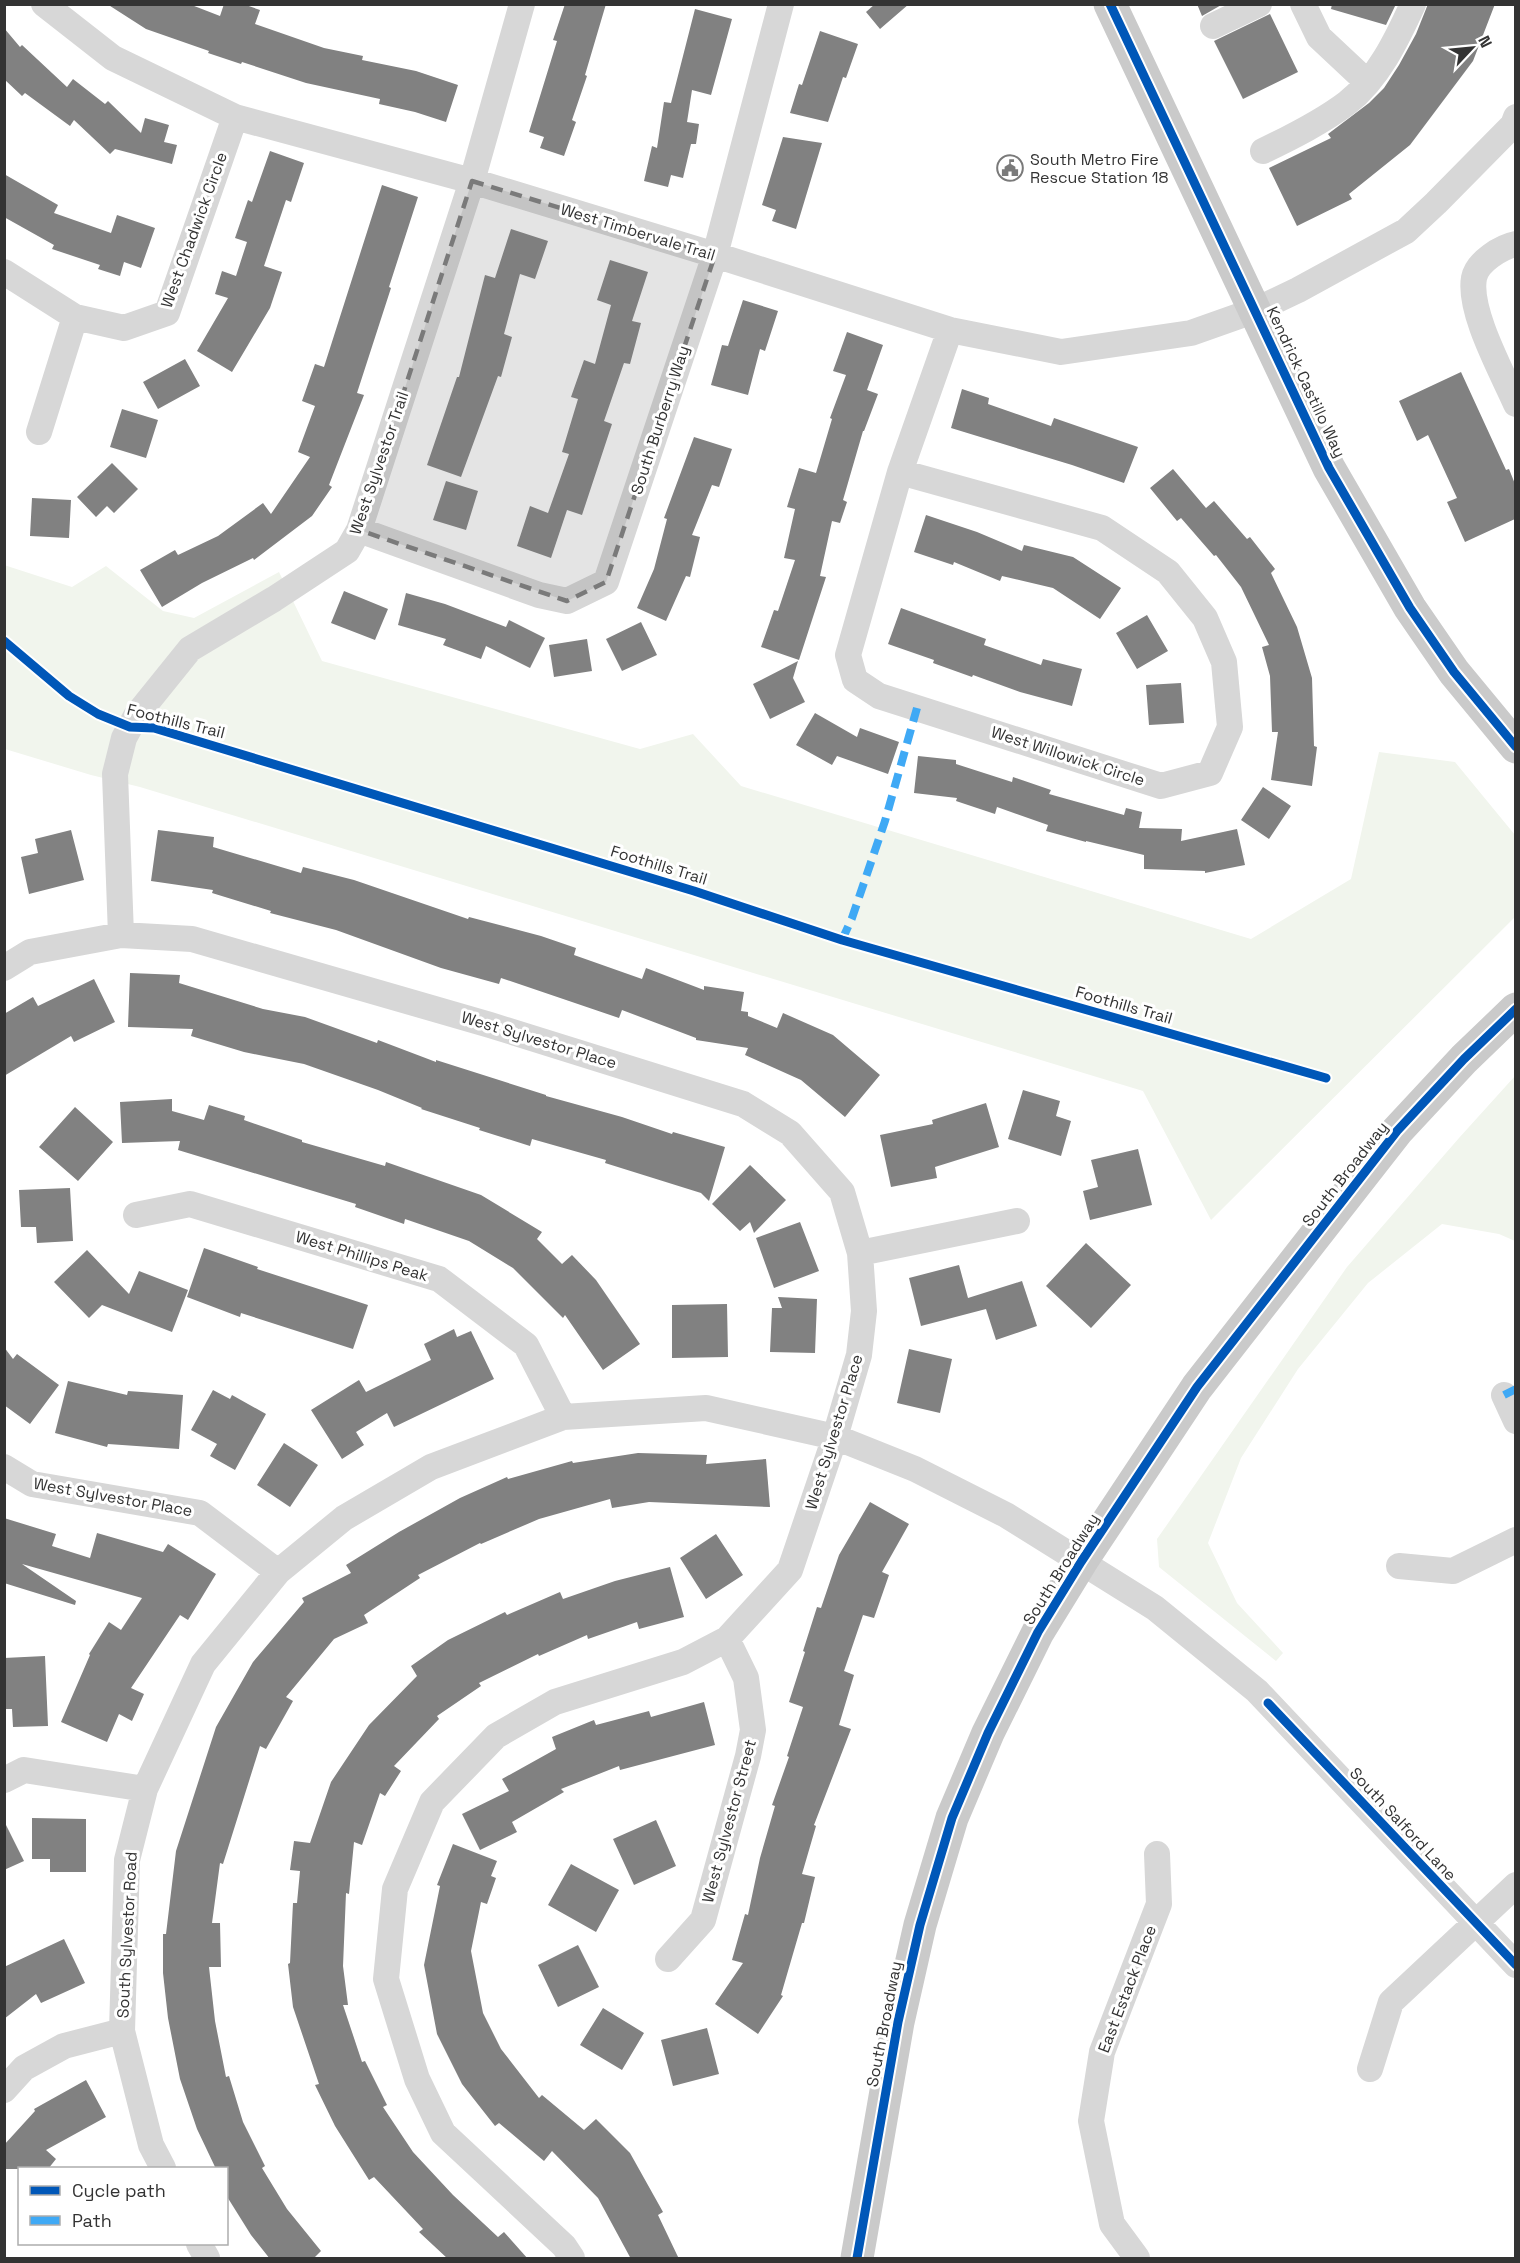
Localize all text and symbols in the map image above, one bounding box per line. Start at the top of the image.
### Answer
north arrow [1442,18,1502,78]
text: N [1473,32,1497,51]
street label: West Chadwick Circle [156,149,232,311]
place label: South Metro Fire Rescue Station 18 [1030,149,1169,188]
public building icon: South Metro Fire Rescue Station 18 [995,153,1025,183]
street label: West Timbervale Trail [558,198,718,266]
street label: Kendrick Castillo Way [1262,303,1350,461]
street label: South Burberry Way [626,343,694,497]
street label: West Sylvestor Trail [345,389,413,537]
street label: Foothills Trail [125,699,227,743]
street label: West Willowick Circle [989,721,1147,791]
street label: Foothills Trail [608,840,710,890]
street label: Foothills Trail [1073,981,1175,1029]
street label: West Sylvestor Place [459,1006,619,1074]
street label: South Broadway [1297,1117,1393,1231]
street label: West Phillips Peak [293,1226,431,1286]
street label: West Sylvestor Place [800,1352,868,1512]
street label: West Sylvestor Place [32,1473,194,1521]
street label: South Broadway [1018,1509,1104,1629]
street label: West Sylvestor Street [697,1737,761,1905]
street label: South Salford Lane [1345,1763,1461,1885]
street label: South Sylvestor Road [112,1851,142,2019]
street label: East Estack Place [1093,1922,1161,2056]
street label: South Broadway [862,1959,906,2089]
legend [18,2167,228,2245]
text: Cycle path [72,2179,166,2202]
text: Path [72,2209,112,2232]

